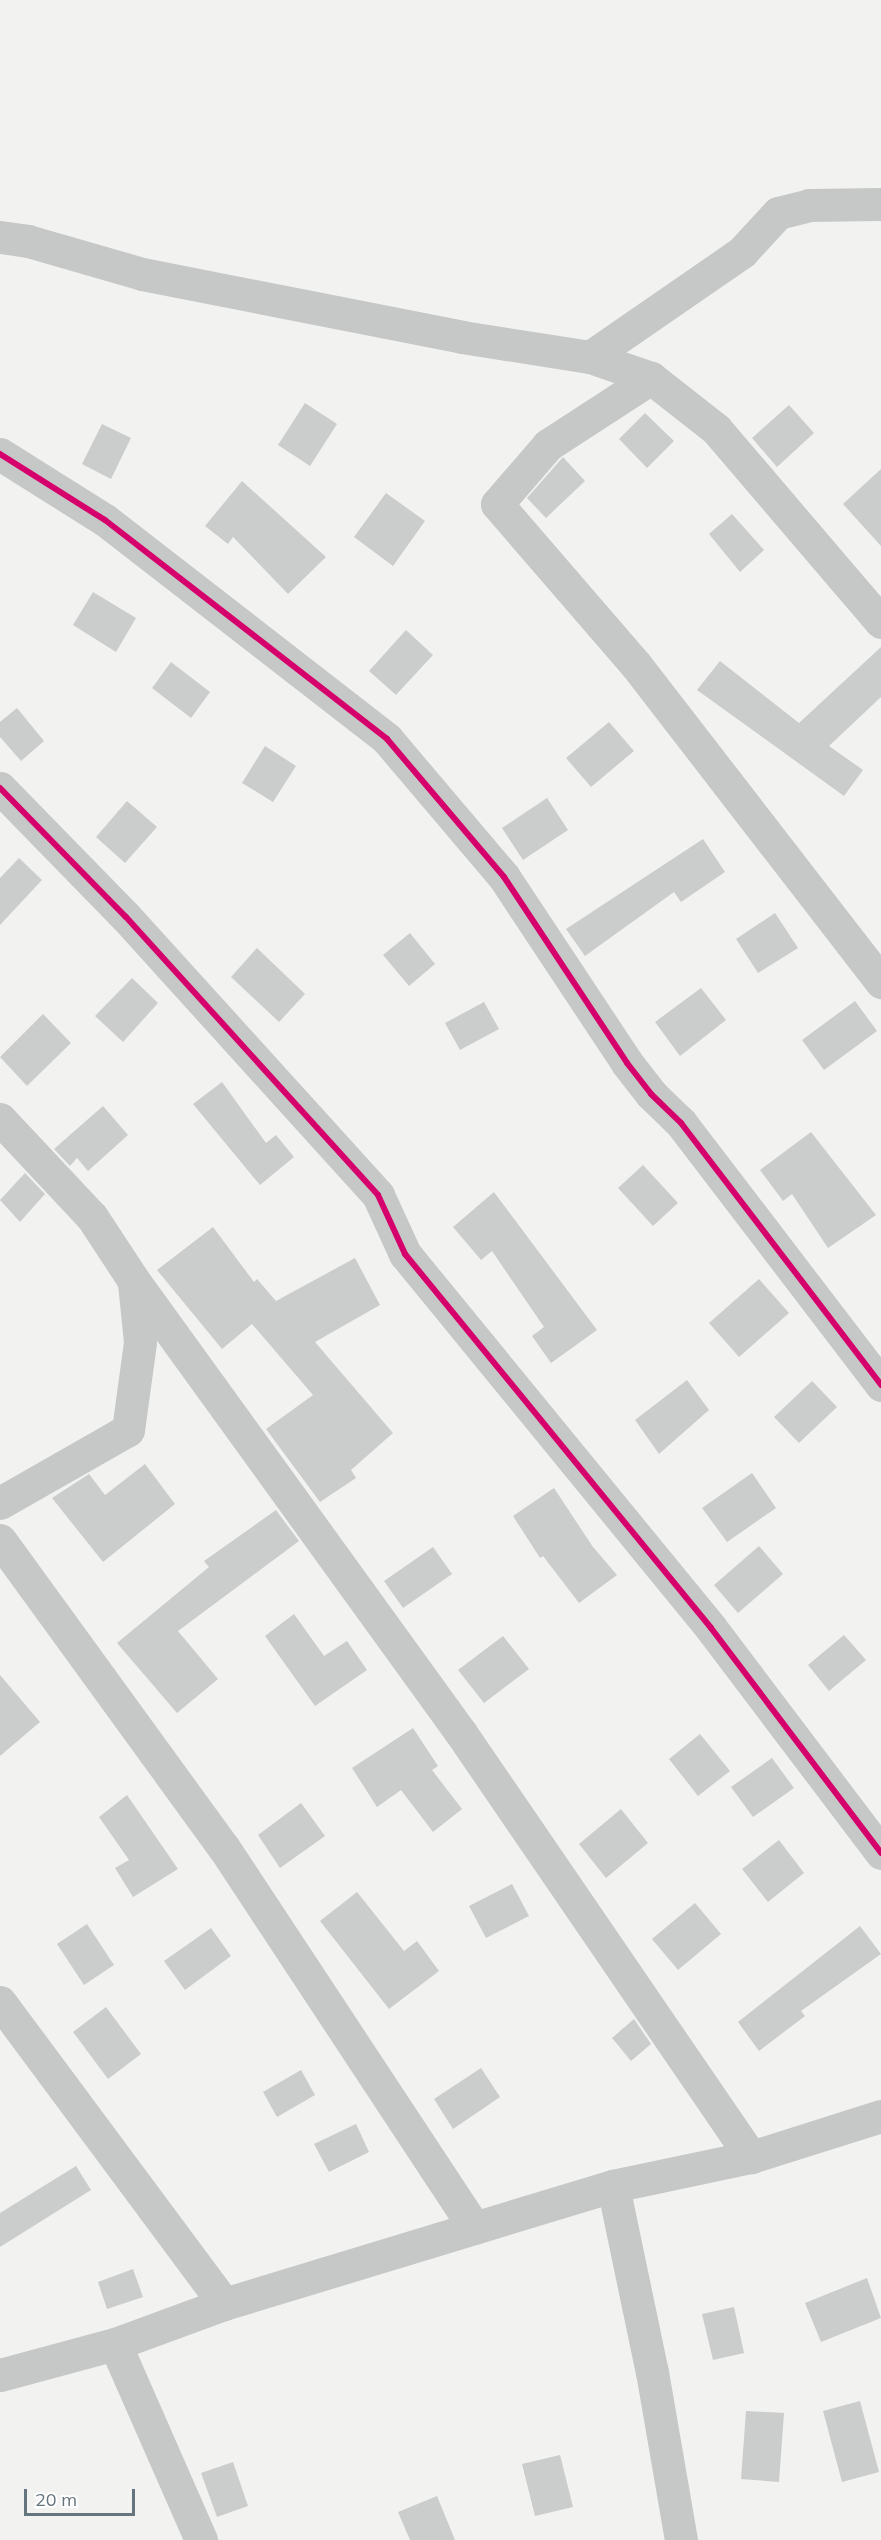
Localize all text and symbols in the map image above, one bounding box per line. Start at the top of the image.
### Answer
scale bar [27,2477,138,2515]
text: 20 m [35,2488,77,2511]

